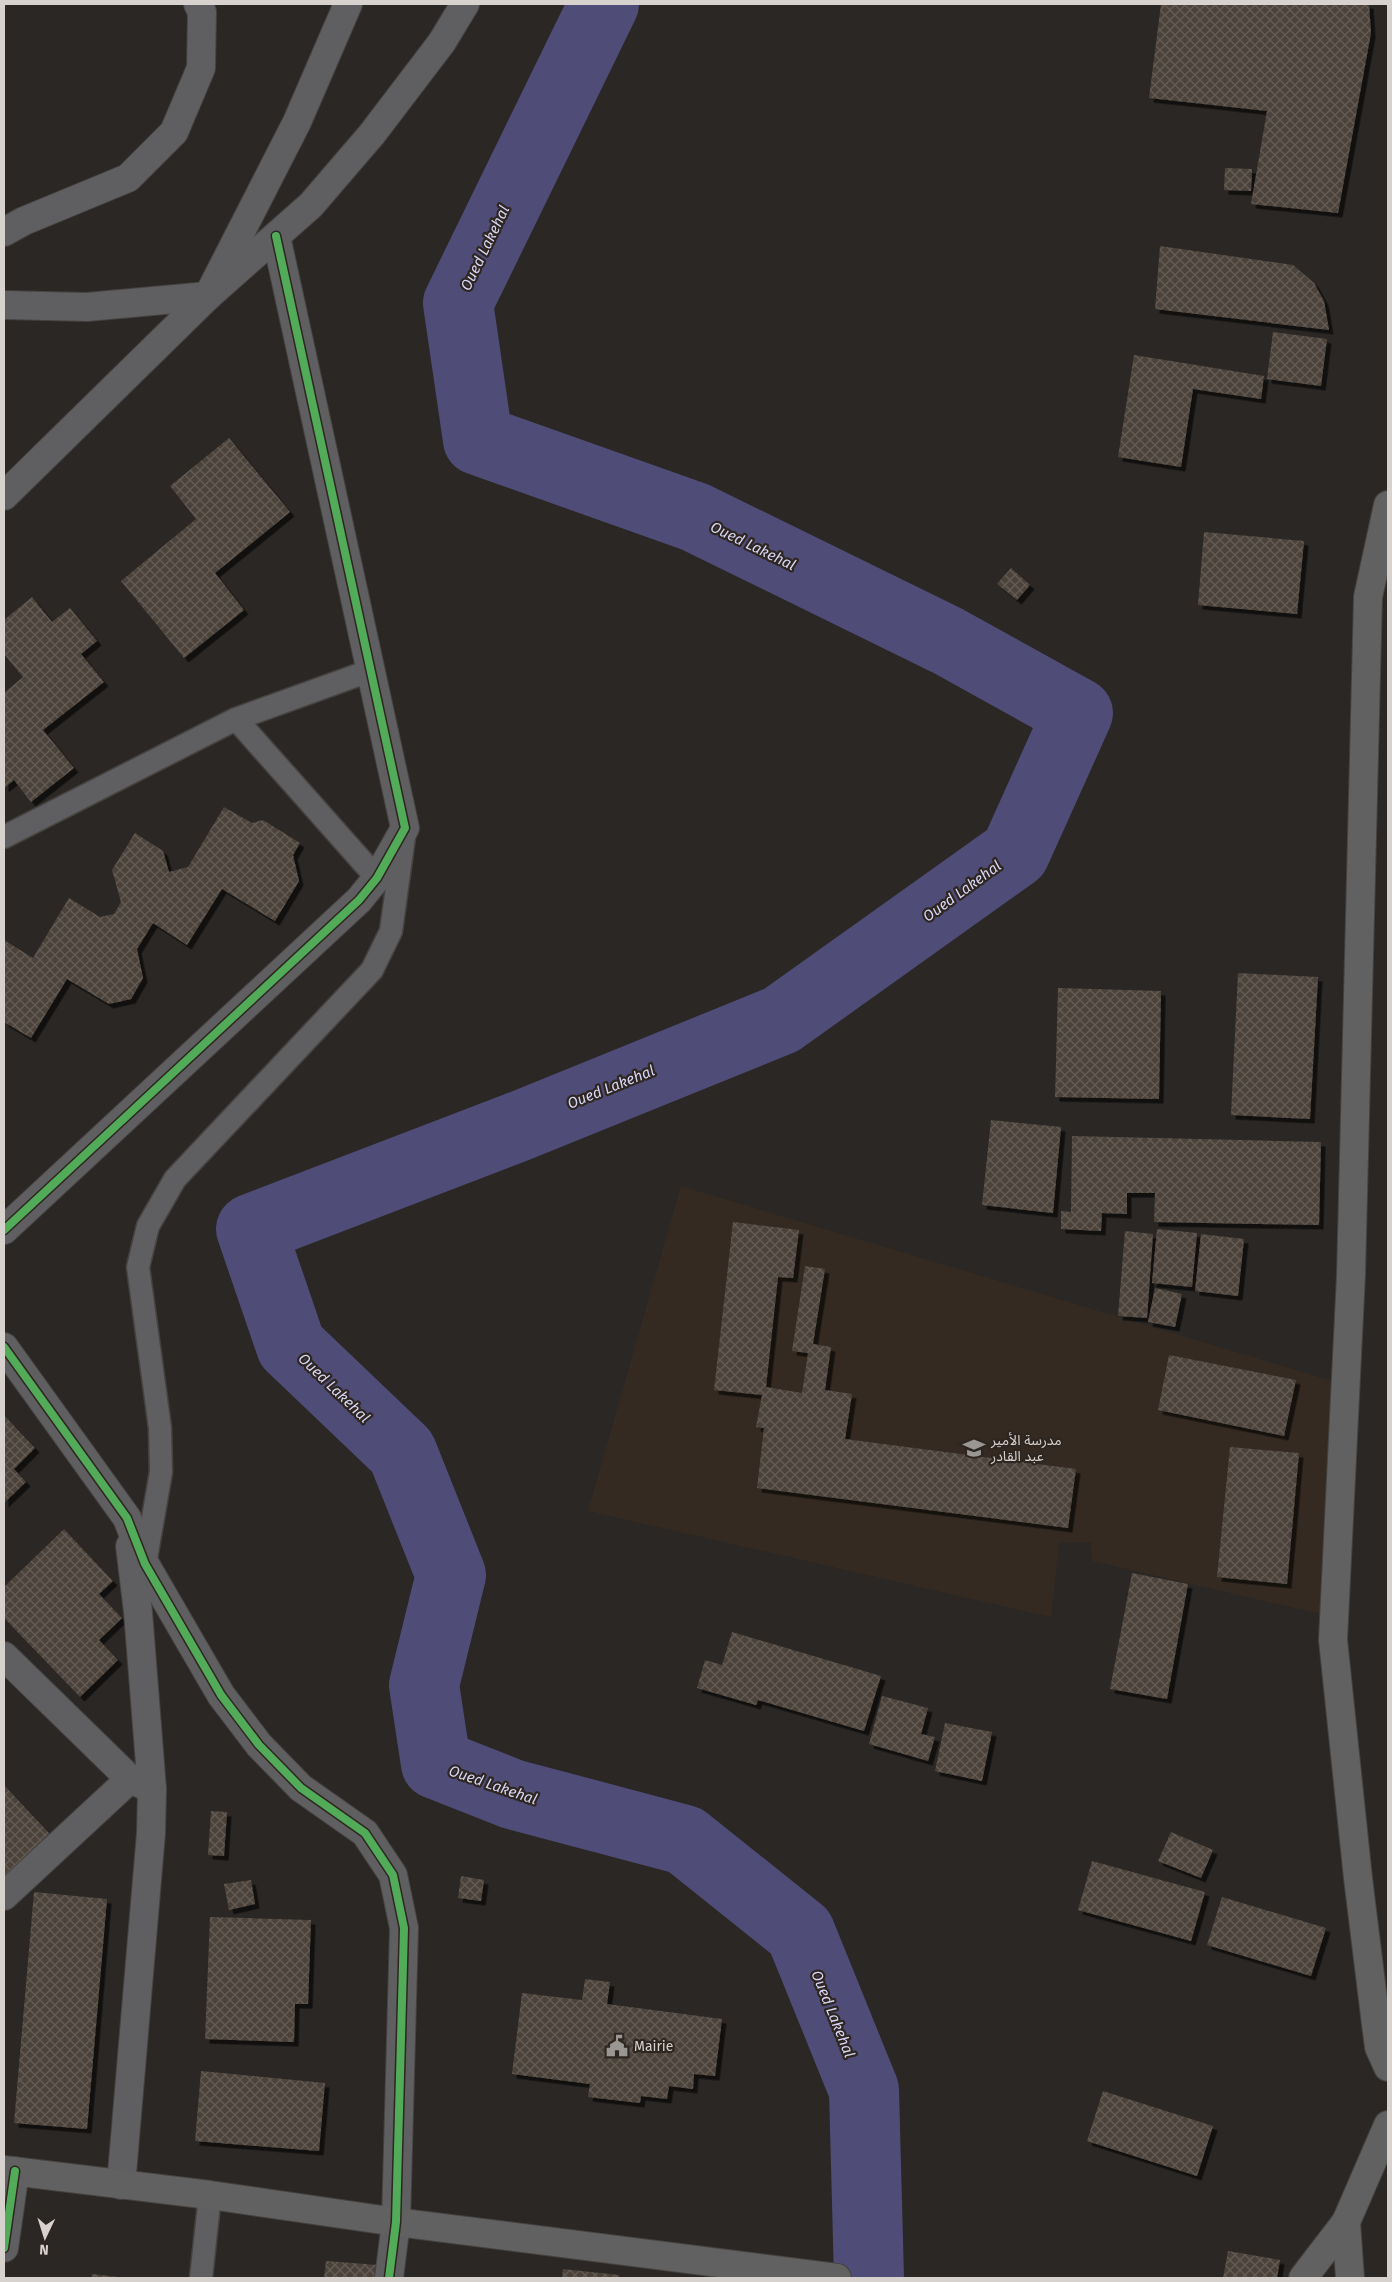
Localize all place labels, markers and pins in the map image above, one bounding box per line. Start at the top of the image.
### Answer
place label: مدرسة الأمير عبد القادر [990,1432,1062,1465]
school or university icon: مدرسة الأمير عبد القادر [961,1435,987,1461]
public building icon: Mairie [604,2033,630,2059]
place label: Mairie [634,2038,673,2055]

